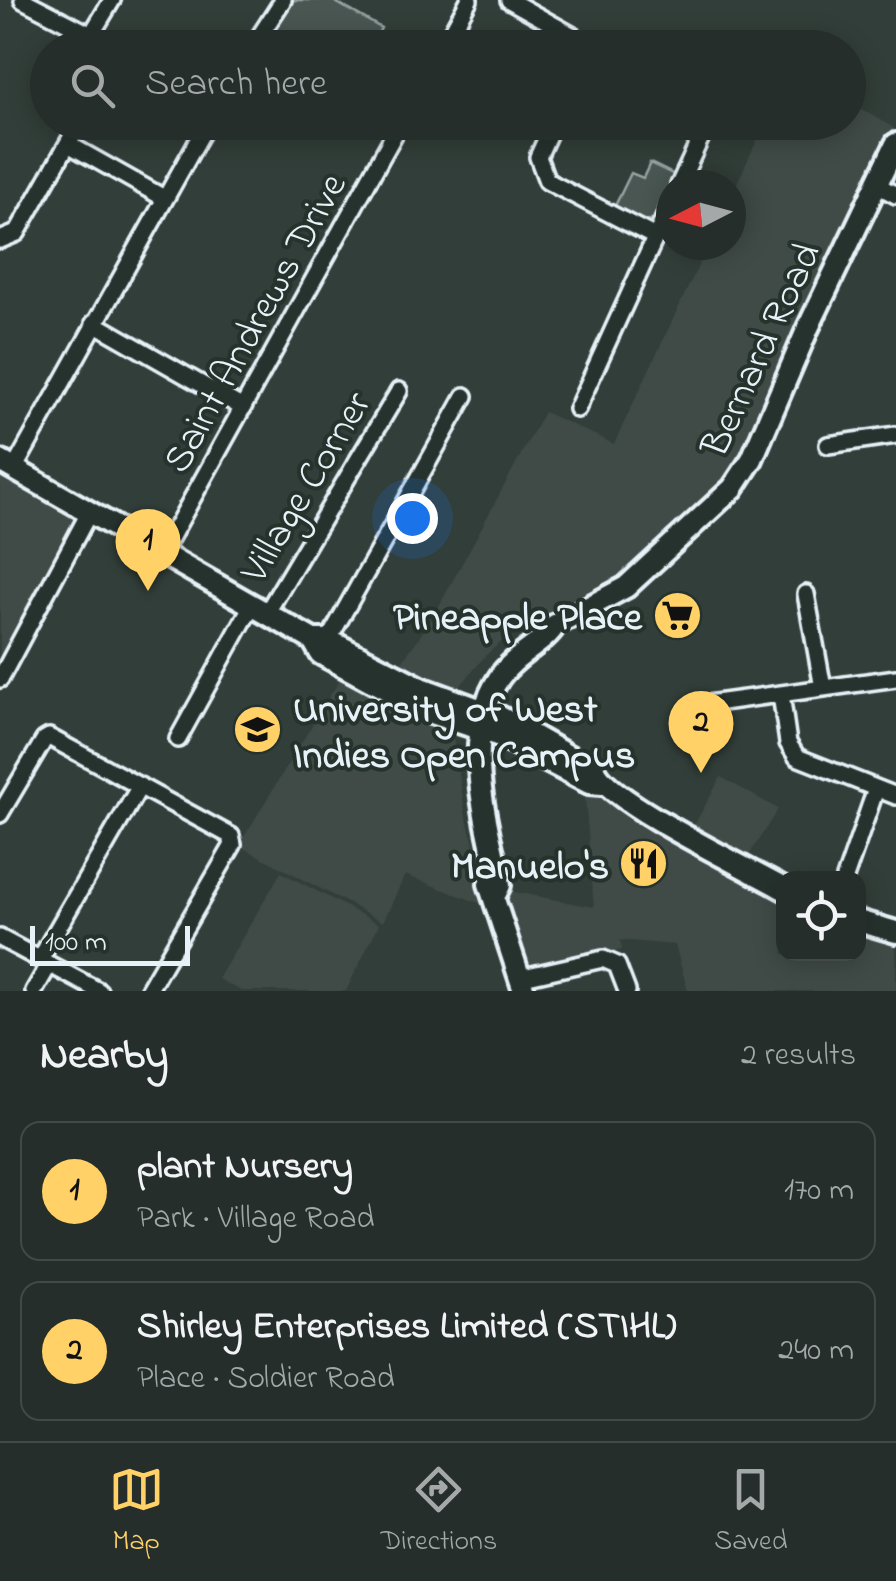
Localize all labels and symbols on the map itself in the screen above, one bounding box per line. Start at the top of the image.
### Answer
street label: Saint Andrews Drive [150,163,364,485]
north arrow [656,170,746,260]
street label: Bernard Road [687,234,839,469]
street label: Village Corner [227,381,389,596]
your location [387,493,438,544]
pin: 1 [116,508,180,591]
supermarket icon: Pineapple Place [651,589,703,641]
place label: Pineapple Place [393,590,643,649]
place label: University of West Indies Open Campus [293,682,635,787]
pin: 2 [668,690,734,773]
school or university icon: University of West Indies Open Campus [232,704,284,756]
restaurant icon: Manuelo's [618,838,670,890]
place label: Manuelo's [451,839,609,898]
scale bar [30,921,190,966]

